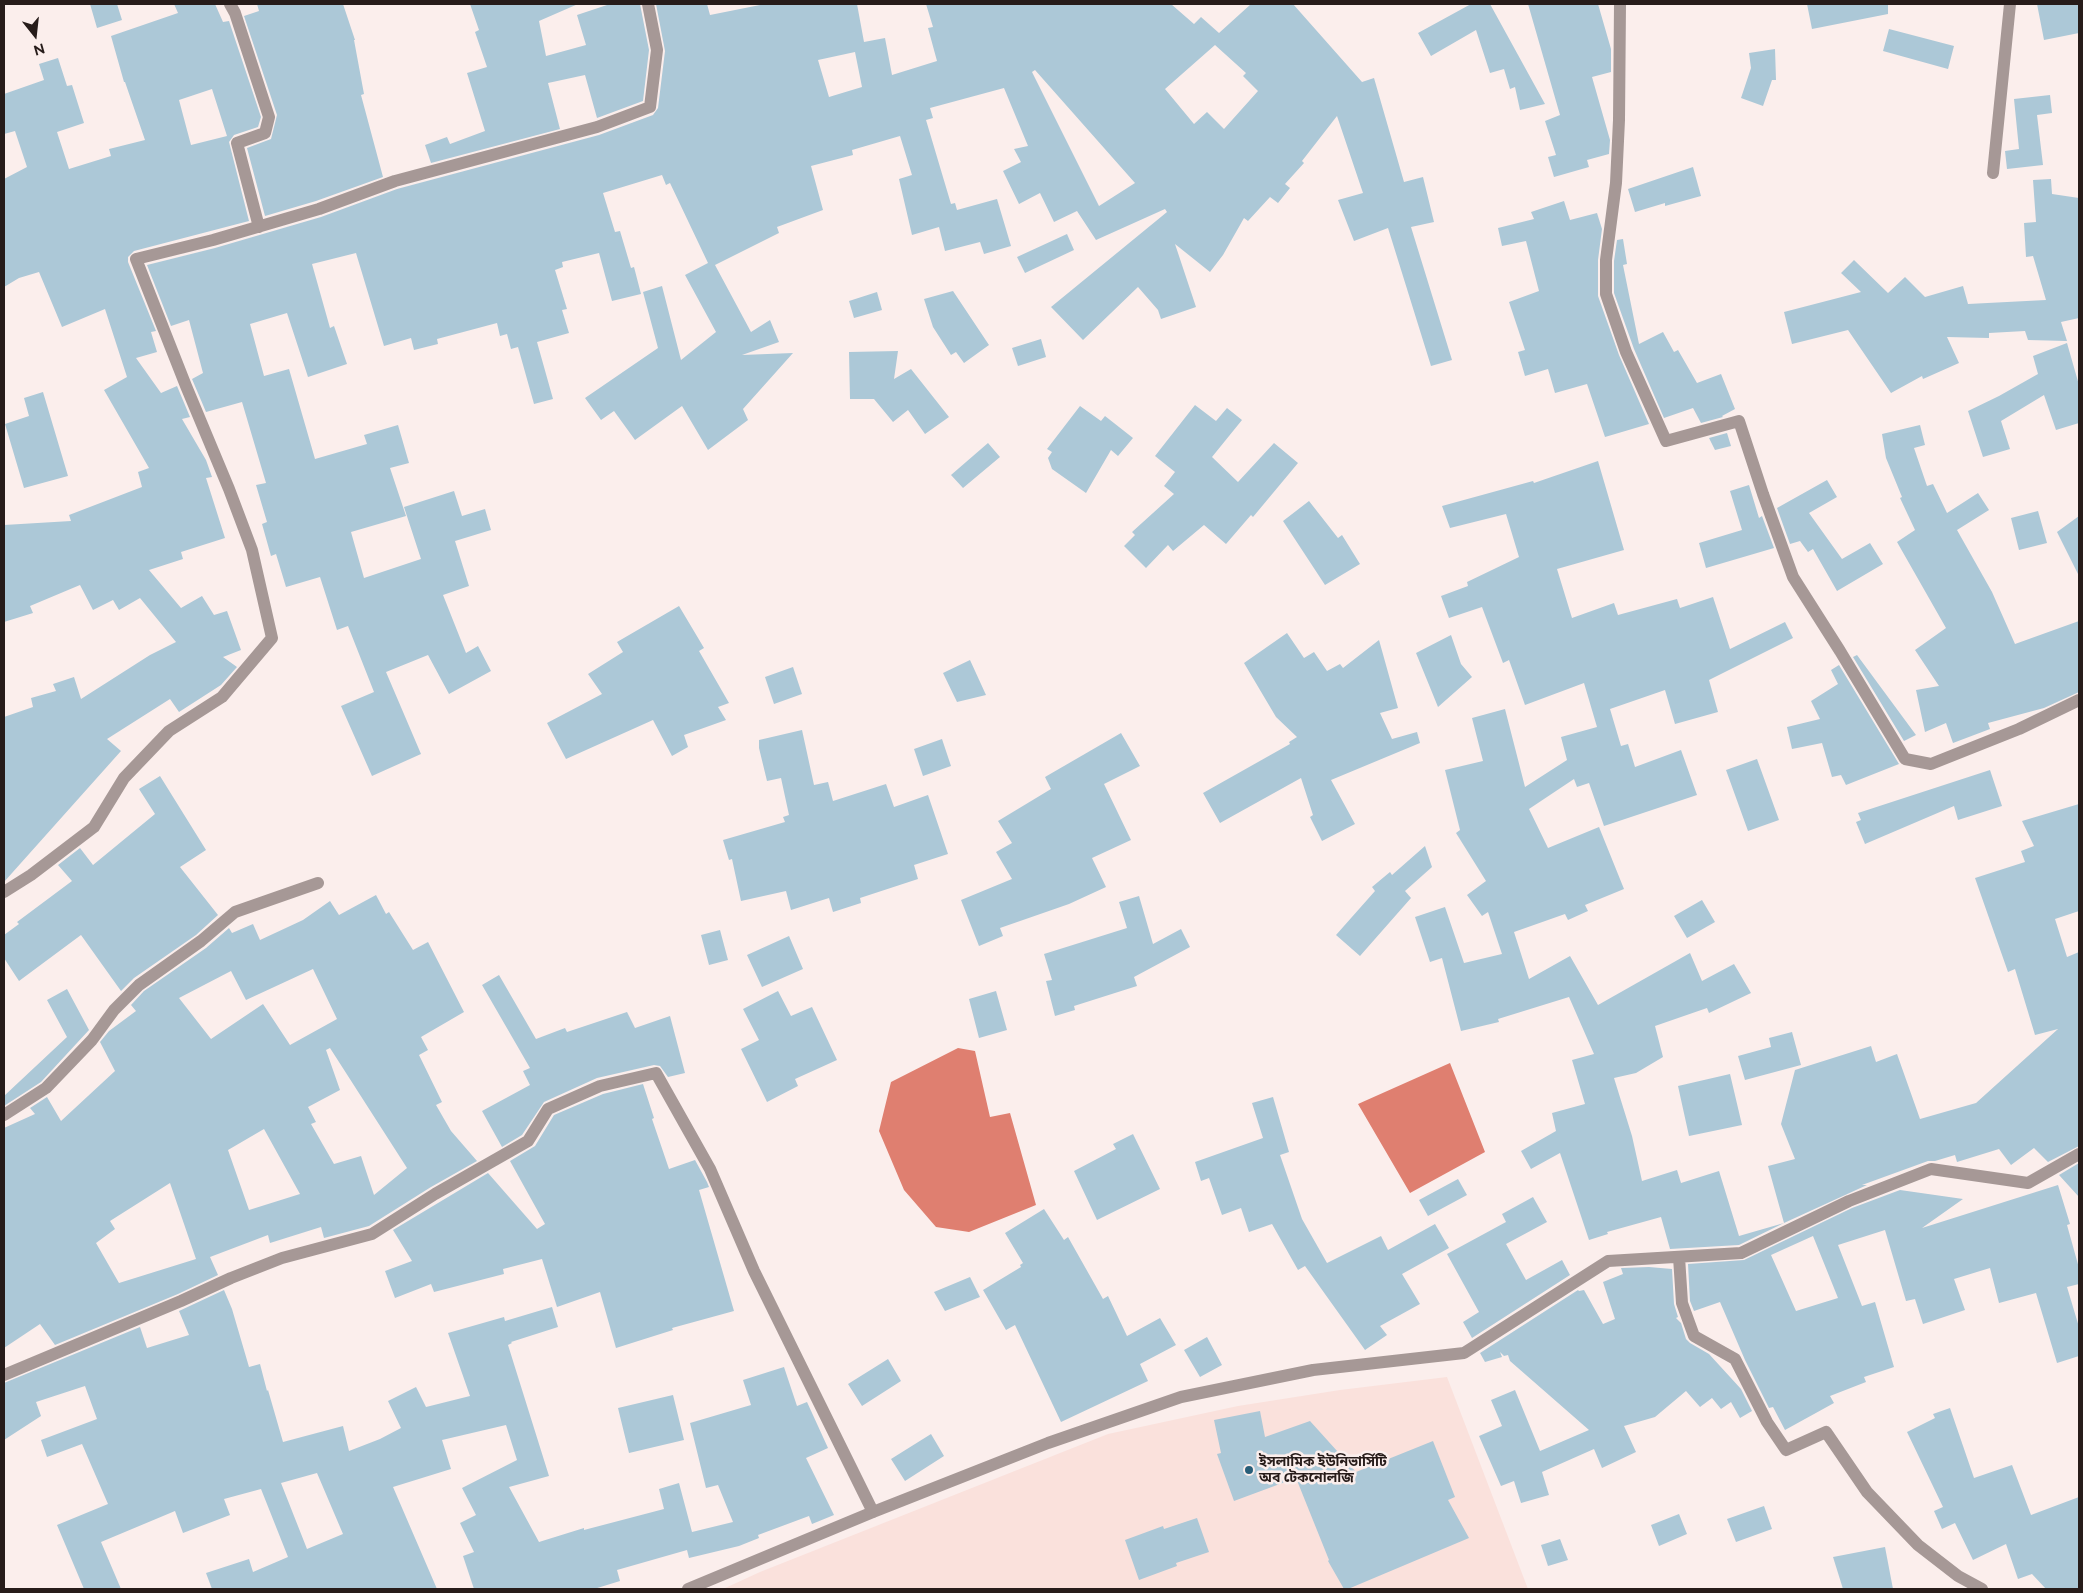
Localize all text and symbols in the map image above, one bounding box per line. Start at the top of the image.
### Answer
north arrow [10,10,60,60]
text: N [32,40,46,59]
place label: ইসলামিক ইউনিভার্সিটি অব টেকনোলজি [1259,1454,1387,1486]
marker: ইসলামিক ইউনিভার্সিটি অব টেকনোলজি [1243,1464,1255,1476]

